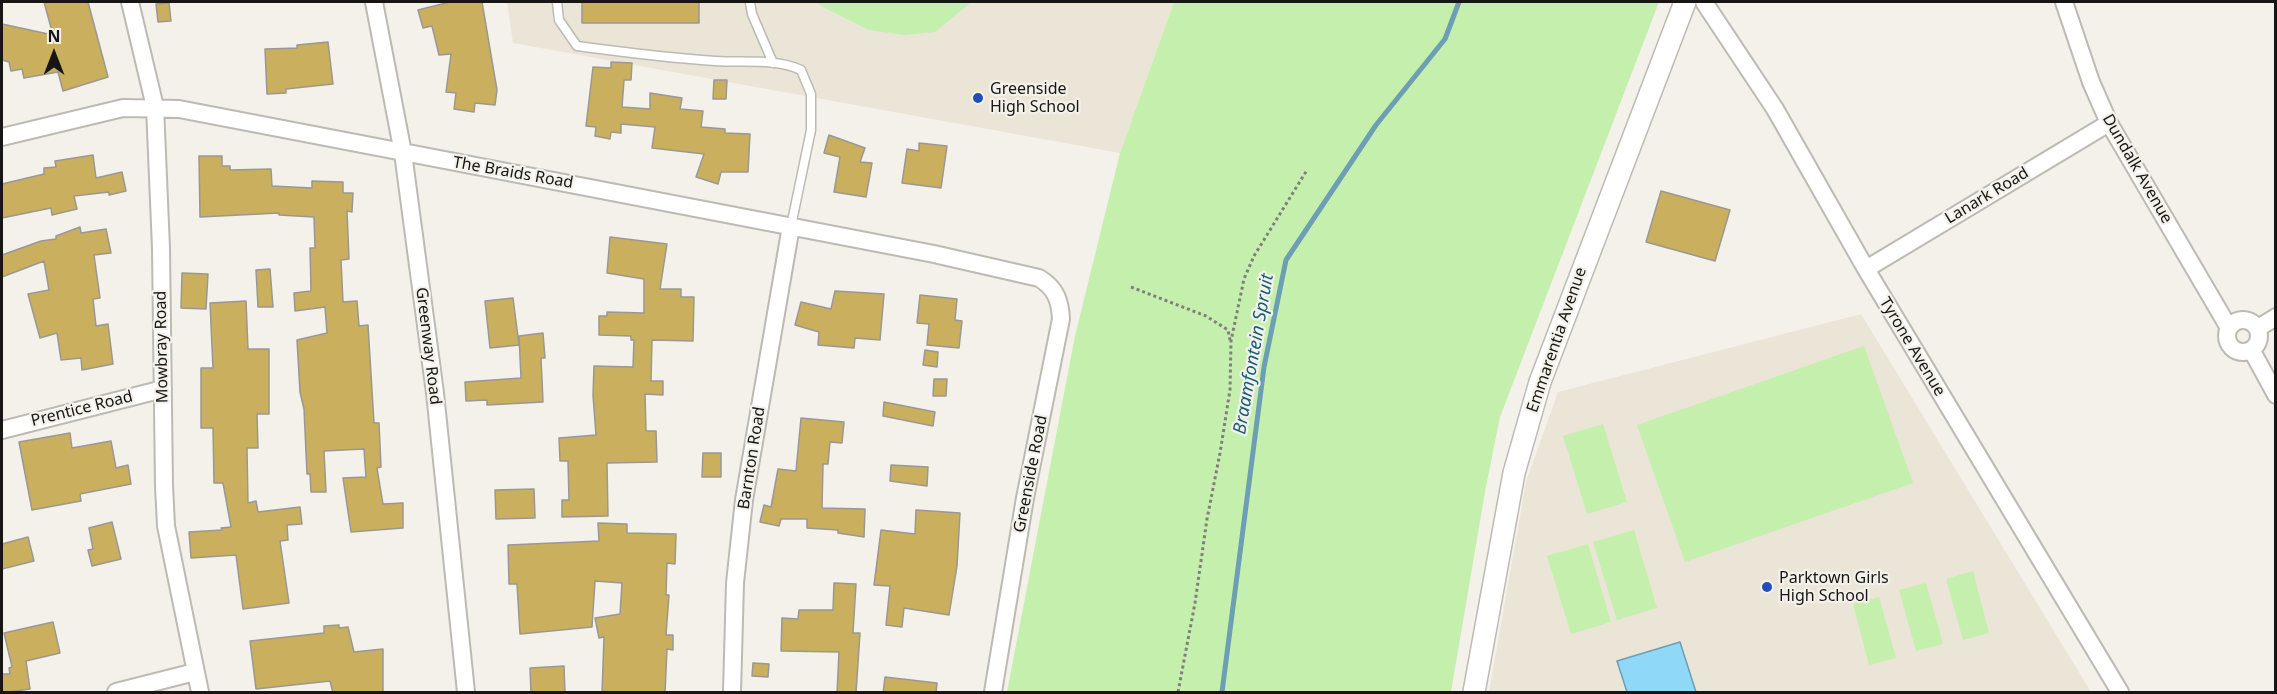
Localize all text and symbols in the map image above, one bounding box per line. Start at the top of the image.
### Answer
north arrow [24,24,84,84]
text: N [47,25,61,47]
place label: Greenside High School [990,79,1080,117]
marker: Greenside High School [971,91,985,105]
street label: Dundalk Avenue [2098,111,2176,227]
street label: The Braids Road [451,153,575,193]
street label: Lanark Road [1942,164,2032,228]
street label: Emmarentia Avenue [1523,265,1591,415]
water label: Braamfontein Spruit [1229,272,1279,436]
street label: Greenway Road [411,286,445,406]
street label: Mowbray Road [151,291,173,403]
street label: Tyrone Avenue [1875,294,1949,400]
street label: Prentice Road [29,387,135,431]
street label: Barnton Road [734,405,770,511]
street label: Greenside Road [1010,414,1052,534]
place label: Parktown Girls High School [1779,568,1889,606]
marker: Parktown Girls High School [1760,580,1774,594]

